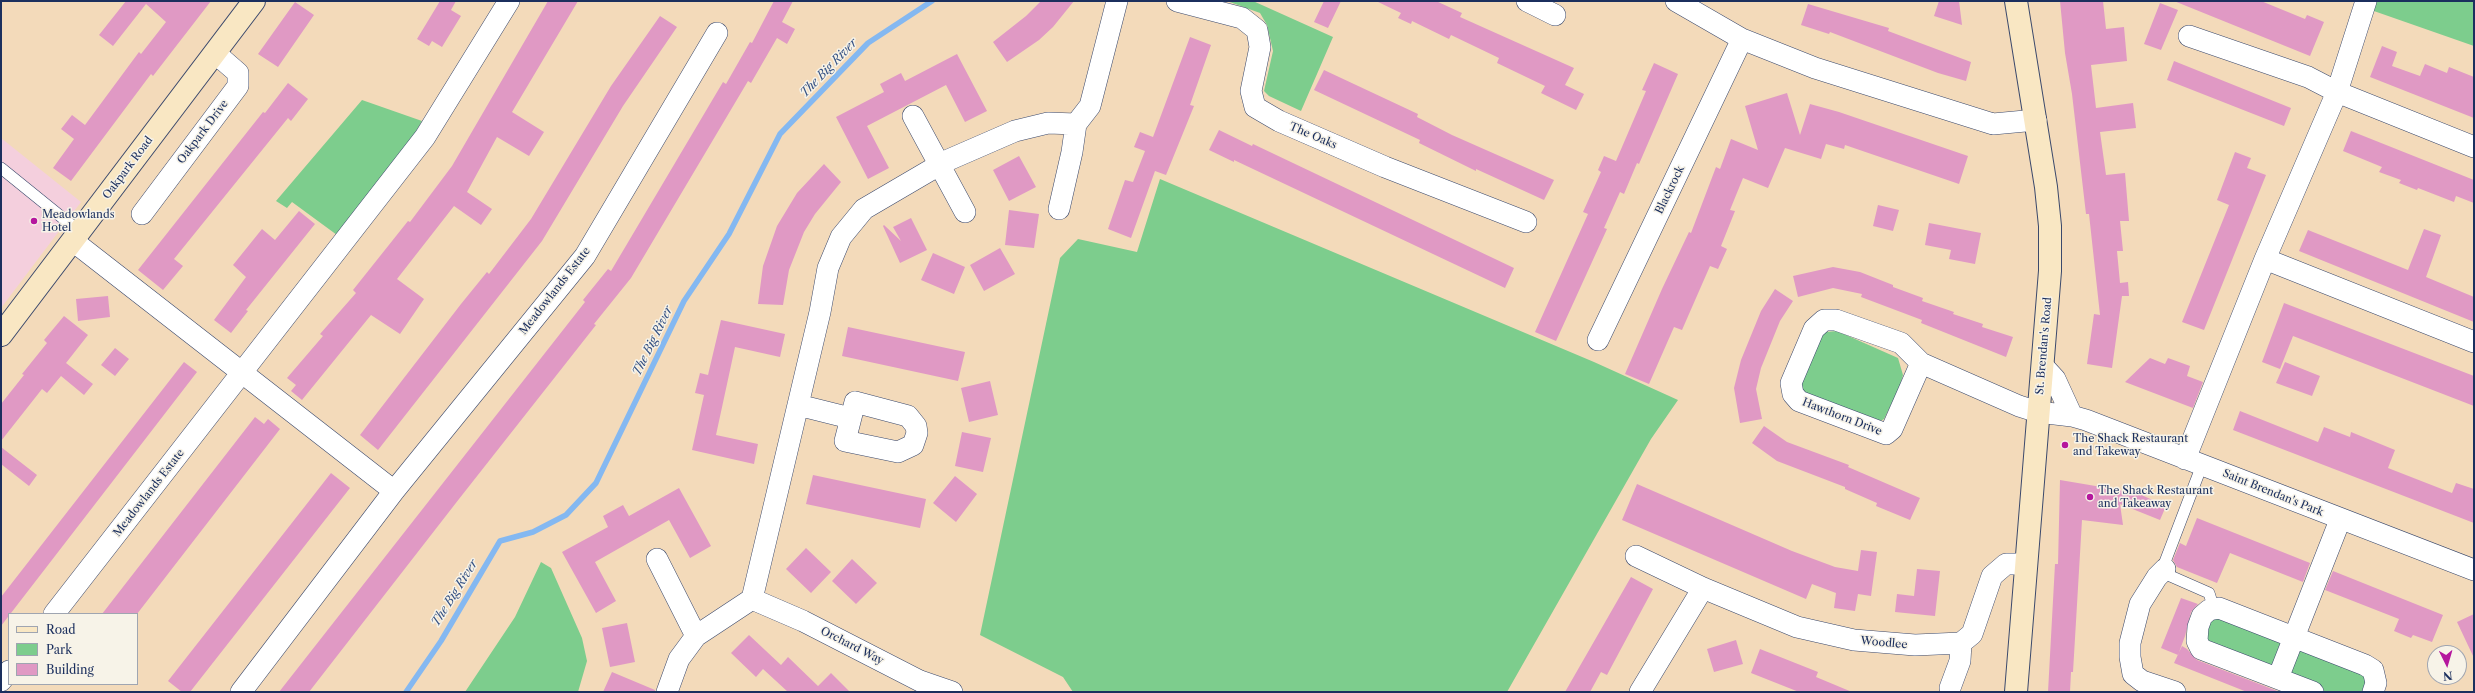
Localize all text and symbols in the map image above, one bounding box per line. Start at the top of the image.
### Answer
water label: The Big River [798,36,860,100]
street label: Oakpark Drive [175,98,231,166]
street label: The Oaks [1287,120,1339,152]
street label: Oakpark Road [100,134,156,202]
street label: Blackrock [1653,164,1687,216]
place label: Meadowlands Hotel [42,208,114,234]
marker: Meadowlands Hotel [29,216,39,226]
street label: Meadowlands Estate [517,245,593,337]
street label: St. Brendan's Road [2033,297,2055,395]
water label: The Big River [630,304,676,378]
street label: Hawthorn Drive [1800,396,1884,438]
place label: The Shack Restaurant and Takeway [2073,432,2188,458]
marker: The Shack Restaurant and Takeway [2060,440,2070,450]
street label: Meadowlands Estate [111,447,187,539]
street label: Saint Brendan's Park [2221,467,2325,519]
place label: The Shack Restaurant and Takeaway [2098,484,2213,510]
marker: The Shack Restaurant and Takeaway [2085,492,2095,502]
water label: The Big River [429,557,481,629]
legend [8,613,138,685]
text: Road [46,622,76,637]
street label: Orchard Way [818,624,886,668]
street label: Woodlee [1860,634,1908,652]
text: Park [46,642,72,657]
north arrow [2427,645,2467,685]
text: Building [46,662,94,677]
text: N [2443,669,2453,683]

